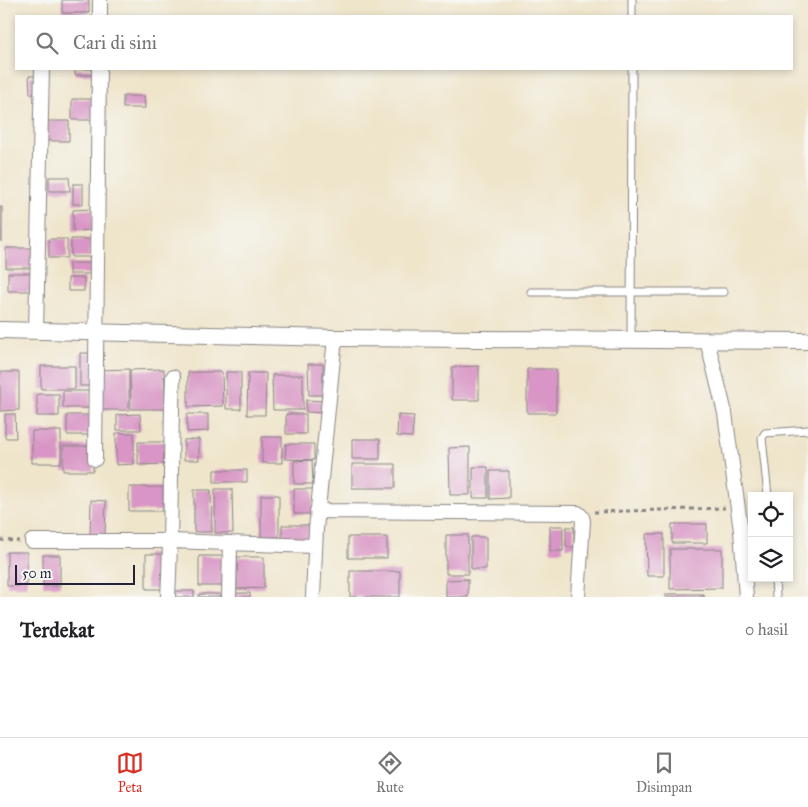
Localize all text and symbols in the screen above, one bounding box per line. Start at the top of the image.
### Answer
search box [15,15,793,70]
icon: search [33,29,61,57]
text: Cari di sini [73,31,157,54]
map controls [748,492,793,582]
button: locate [748,492,793,537]
button: layers [748,537,793,582]
scale bar [15,562,135,585]
text: 50 m [22,565,51,582]
text: Terdekat [20,617,94,643]
text: 0 hasil [745,620,788,639]
tab: Peta [116,749,144,796]
tab: Rute [376,749,404,796]
tab: Disimpan [636,749,692,796]

